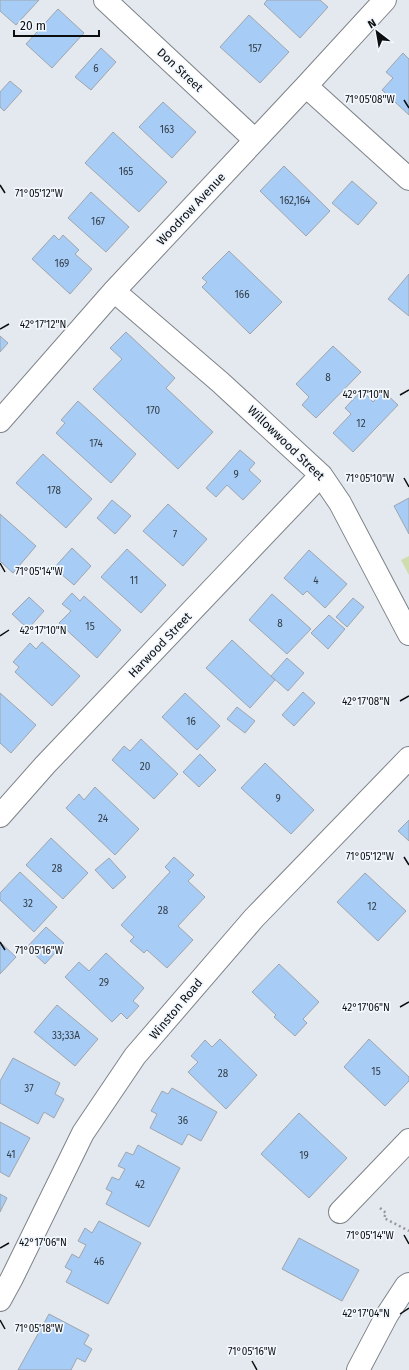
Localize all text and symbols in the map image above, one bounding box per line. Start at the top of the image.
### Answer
scale bar [14,12,99,38]
north arrow [357,12,397,52]
text: N [366,16,379,31]
text: 20 m [20,19,46,33]
house number: 157 [248,43,262,55]
street label: Don Street [154,45,206,95]
house number: 6 [93,63,99,75]
text: 71°05'08"W [345,94,395,106]
house number: 163 [160,124,174,136]
house number: 165 [119,166,133,178]
street label: Woodrow Avenue [154,170,228,248]
text: 71°05'12"W [15,188,64,200]
house number: 162,164 [280,195,311,207]
house number: 167 [91,216,105,228]
house number: 169 [55,258,69,270]
house number: 166 [235,289,250,301]
text: 42°17'12"N [20,319,66,331]
house number: 8 [325,372,331,384]
text: 42°17'10"N [343,389,389,401]
street label: Willowwood Street [245,403,328,484]
house number: 170 [146,405,161,417]
house number: 12 [356,418,366,430]
house number: 174 [89,438,104,450]
house number: 9 [233,469,239,481]
text: 71°05'10"W [346,473,395,485]
house number: 178 [47,485,62,497]
house number: 7 [173,529,178,541]
text: 71°05'14"W [15,566,64,578]
house number: 11 [130,575,138,587]
house number: 4 [313,575,319,587]
street label: Harwood Street [125,609,195,680]
house number: 8 [277,618,283,630]
house number: 15 [85,621,95,633]
text: 42°17'10"N [20,625,66,637]
text: 42°17'08"N [342,696,390,708]
house number: 16 [186,716,196,728]
house number: 20 [140,761,151,773]
house number: 9 [275,793,281,805]
house number: 24 [98,813,109,825]
text: 71°05'12"W [346,851,395,863]
house number: 28 [52,863,63,875]
house number: 32 [23,898,33,910]
house number: 12 [367,901,377,913]
house number: 28 [158,905,169,917]
text: 71°05'16"W [15,945,64,957]
street label: Winston Road [147,976,205,1042]
house number: 29 [99,977,109,989]
text: 42°17'06"N [342,1002,390,1014]
house number: 33;33A [52,1030,80,1042]
house number: 15 [371,1066,381,1078]
house number: 28 [218,1068,229,1080]
house number: 37 [24,1083,34,1095]
house number: 36 [178,1115,188,1127]
house number: 41 [6,1149,16,1161]
house number: 19 [299,1150,309,1162]
house number: 42 [135,1179,145,1191]
text: 71°05'14"W [346,1230,395,1242]
text: 42°17'06"N [19,1237,67,1249]
house number: 46 [94,1256,104,1268]
text: 42°17'04"N [342,1308,390,1320]
text: 71°05'18"W [15,1323,64,1335]
text: 71°05'16"W [228,1346,277,1358]

